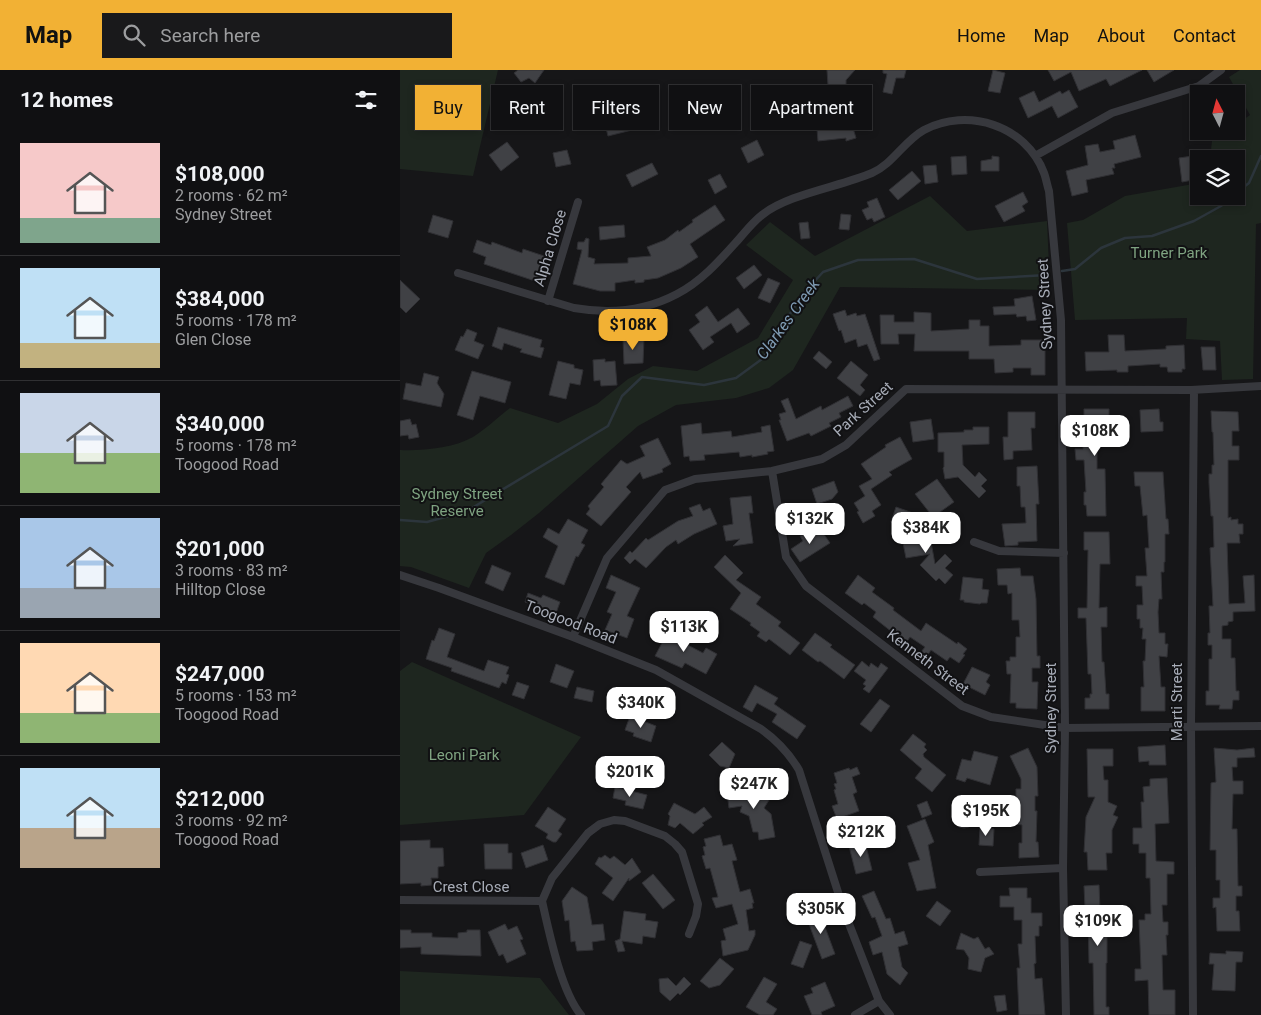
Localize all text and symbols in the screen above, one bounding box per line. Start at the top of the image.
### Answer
search box [102,13,452,58]
text: Map [25,21,72,49]
icon: search [120,21,148,49]
text: Search here [160,24,260,47]
text: Home [957,25,1006,46]
text: Map [1034,25,1069,46]
text: About [1097,25,1145,46]
text: Contact [1173,25,1236,46]
chip: Buy [415,85,481,130]
chip: Rent [491,85,563,130]
chip: Filters [573,85,659,130]
chip: New [669,85,741,130]
chip: Apartment [751,85,872,130]
north arrow [1190,85,1245,140]
map controls [1190,85,1245,205]
icon: filters [352,86,380,114]
text: 12 homes [20,88,113,112]
button: layers [1190,150,1245,205]
text: $108,000 [175,162,265,186]
icon: home [60,163,120,223]
text: 2 rooms · 62 m² [175,186,288,205]
text: Sydney Street [175,205,272,224]
street label: Alpha Close [530,207,570,289]
park label: Turner Park [1131,244,1208,262]
street label: Sydney Street [1034,258,1056,350]
water label: Clarkes Creek [752,274,824,363]
text: $384,000 [175,287,265,311]
icon: home [60,288,120,348]
pin: $108K [598,308,668,351]
text: 5 rooms · 178 m² [175,311,297,330]
text: $108K [610,315,656,334]
text: Glen Close [175,330,251,349]
street label: Park Street [830,378,896,440]
text: $340,000 [175,412,265,436]
icon: home [60,413,120,473]
pin: $108K [1060,414,1130,457]
text: $108K [1072,421,1118,440]
text: 5 rooms · 178 m² [175,436,297,455]
text: Toogood Road [175,455,279,474]
park label: Sydney Street Reserve [412,485,503,520]
pin: $132K [775,502,845,545]
text: $132K [787,509,833,528]
pin: $384K [891,512,961,554]
text: $384K [903,518,949,537]
text: $201,000 [175,537,265,561]
icon: home [60,538,120,598]
text: 3 rooms · 83 m² [175,561,288,580]
text: Hilltop Close [175,580,265,599]
street label: Toogood Road [522,596,620,648]
pin: $113K [649,610,719,653]
text: $113K [661,617,707,636]
street label: Kenneth Street [883,625,973,699]
text: $247,000 [175,662,265,686]
street label: Sydney Street [1042,662,1060,753]
icon: home [60,663,120,723]
street label: Marti Street [1168,663,1186,741]
text: 5 rooms · 153 m² [175,686,297,705]
pin: $340K [606,686,676,729]
text: $340K [618,693,664,712]
text: Toogood Road [175,705,279,724]
park label: Leoni Park [429,746,500,764]
pin: $201K [595,756,665,798]
text: $201K [607,762,653,781]
pin: $247K [719,768,789,810]
text: $247K [731,774,777,793]
text: $212,000 [175,787,265,811]
icon: home [60,788,120,848]
pin: $195K [951,794,1021,837]
text: $195K [963,801,1009,820]
text: 3 rooms · 92 m² [175,811,288,830]
pin: $212K [826,816,896,858]
text: $212K [838,822,884,841]
text: Toogood Road [175,830,279,849]
street label: Crest Close [433,878,509,896]
pin: $305K [786,892,856,935]
text: $305K [798,899,844,918]
pin: $109K [1063,904,1133,947]
text: $109K [1075,911,1121,930]

